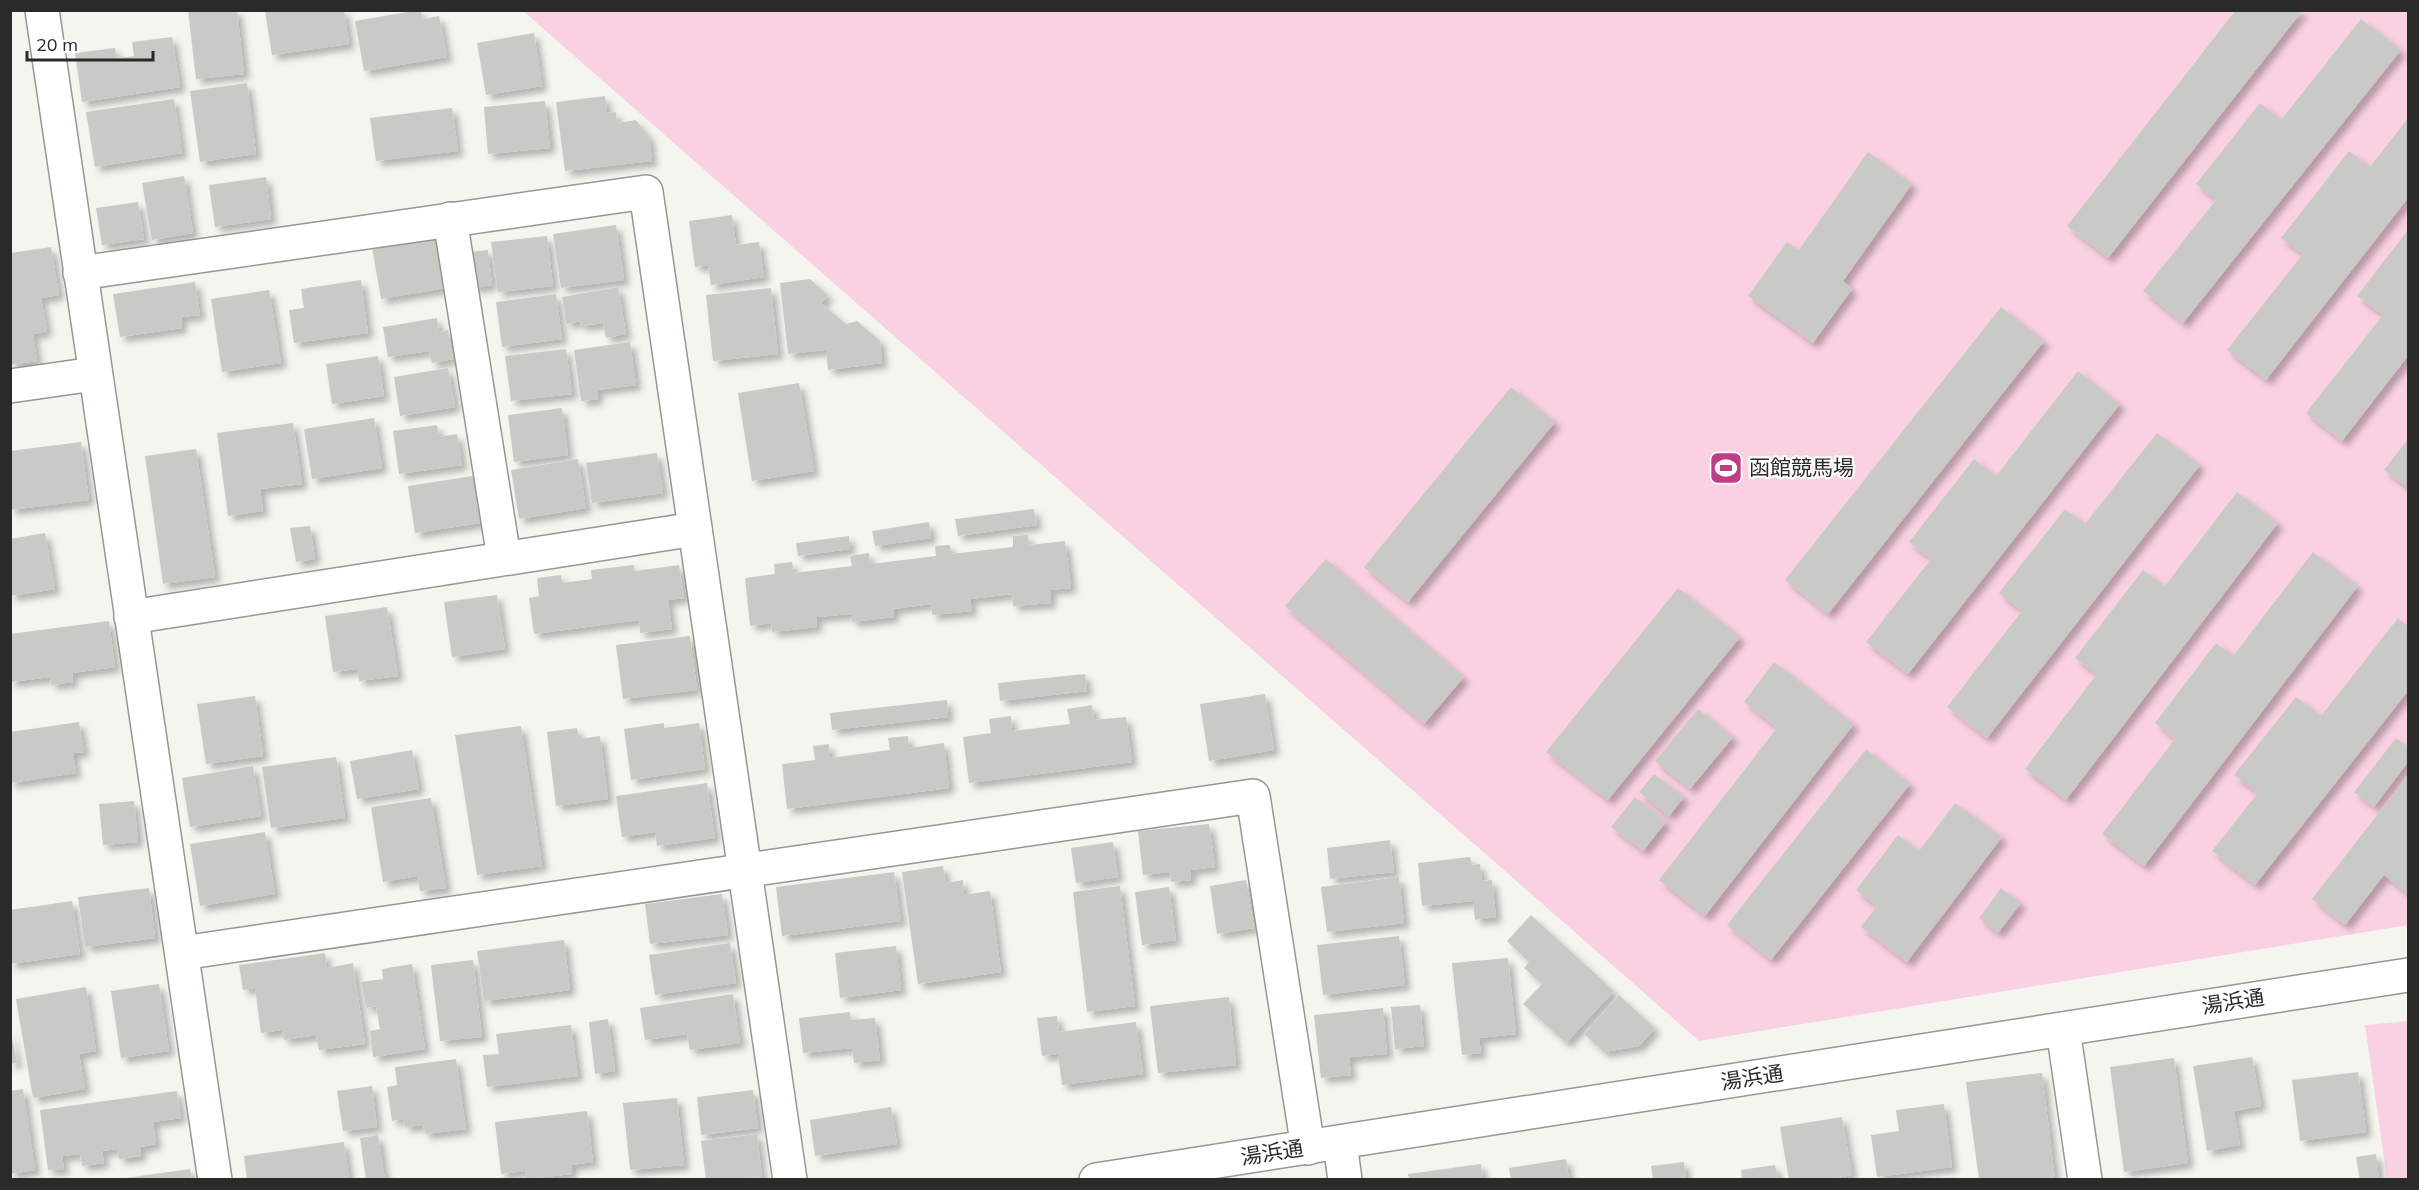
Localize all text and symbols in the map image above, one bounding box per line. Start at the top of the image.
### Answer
scale bar [27,24,153,62]
text: 20 m [36,33,78,56]
sports icon: 函館競馬場 [1708,450,1744,486]
place label: 函館競馬場 [1749,454,1854,480]
street label: 湯浜通 [2200,983,2266,1019]
street label: 湯浜通 [1719,1059,1785,1095]
street label: 湯浜通 [1239,1134,1305,1170]

